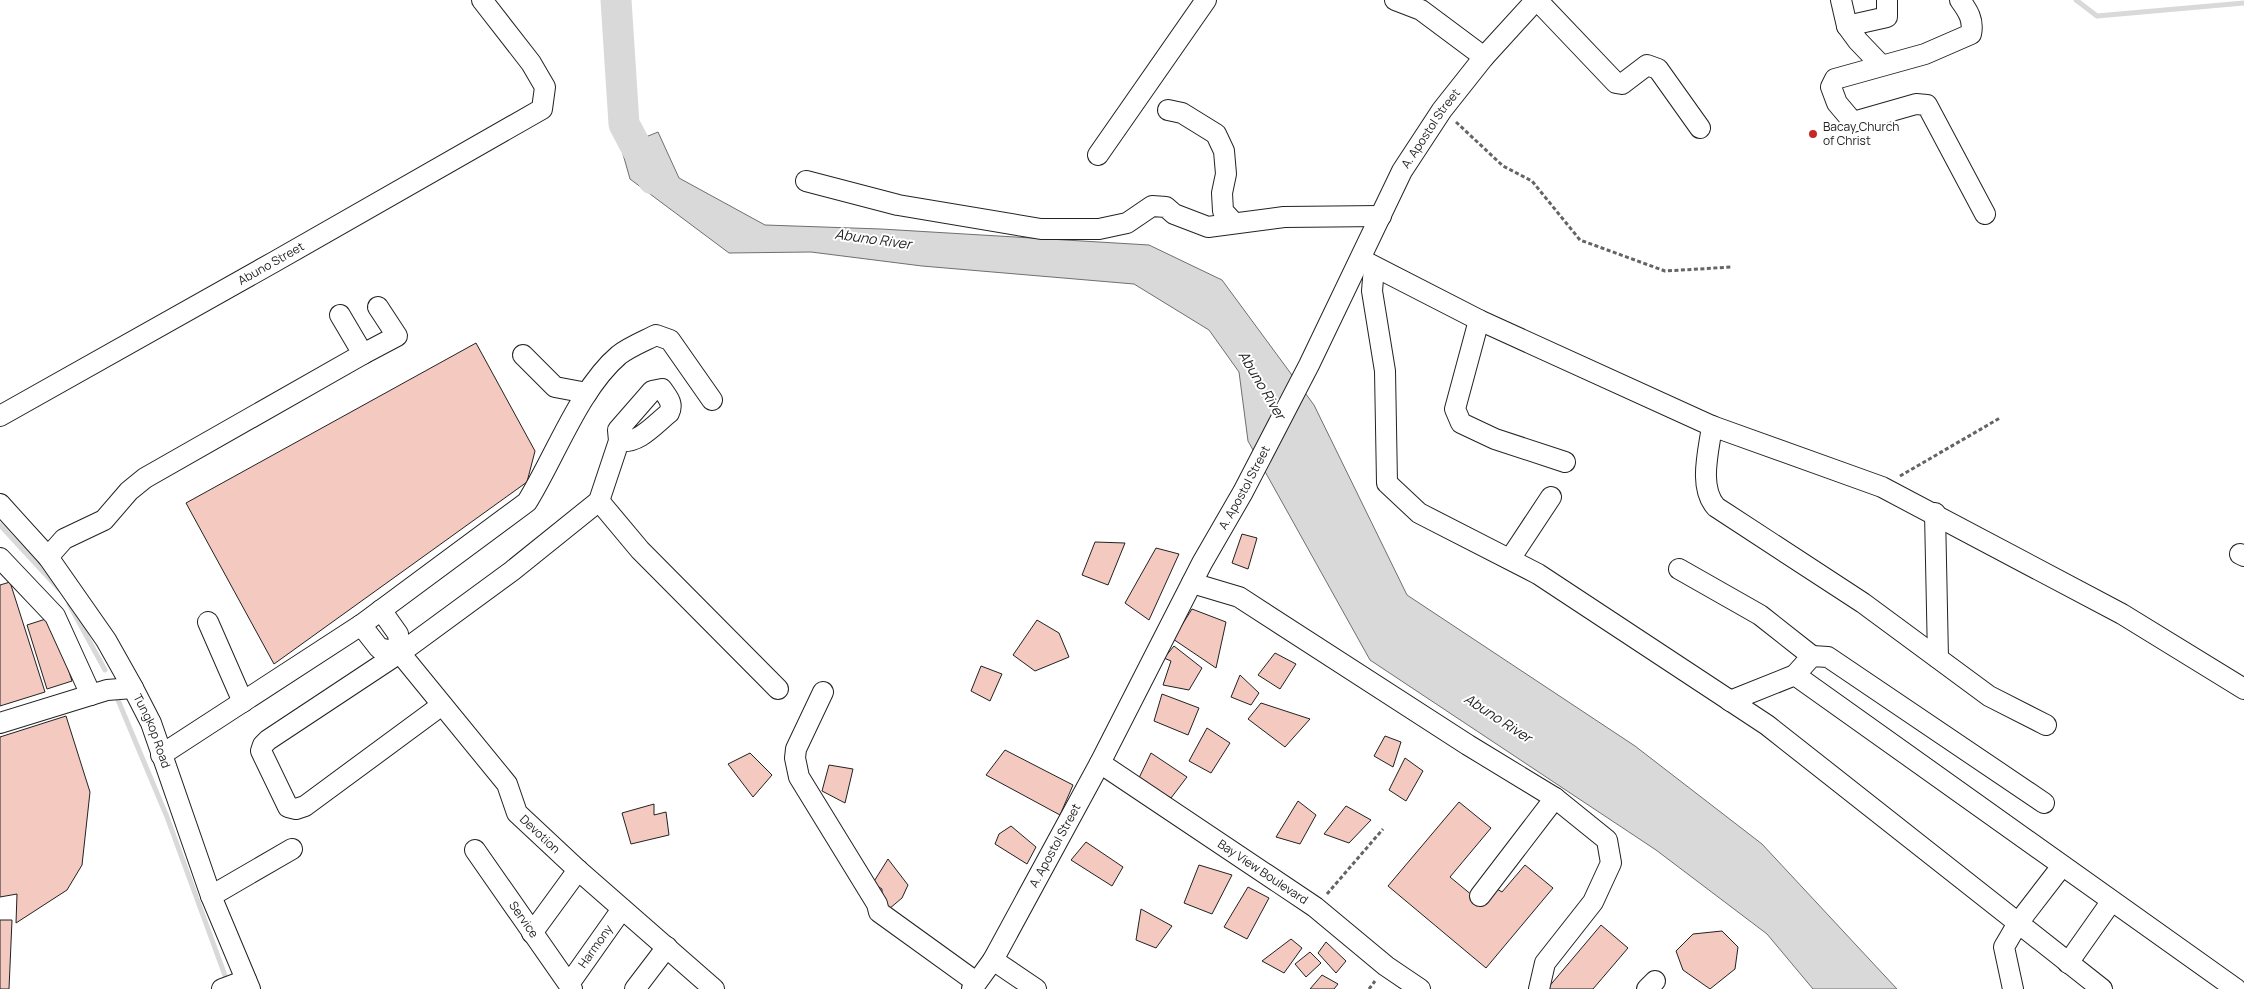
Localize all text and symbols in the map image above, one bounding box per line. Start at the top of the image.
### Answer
street label: A. Apostol Street [1397,85,1464,172]
place label: Bacay Church of Christ [1823,118,1899,149]
marker: Bacay Church of Christ [1807,128,1819,140]
water label: Abuno River [834,224,914,254]
street label: Abuno Street [235,237,307,289]
water label: Abuno River [1234,347,1291,424]
street label: A. Apostol Street [1214,442,1274,533]
water label: Abuno River [1461,689,1537,748]
street label: Tungkop Road [129,691,175,770]
street label: A. Apostol Street [1025,800,1085,890]
street label: Devotion [516,811,564,857]
street label: Bay View Boulevard [1215,835,1312,908]
street label: Service [505,898,543,941]
street label: Harmony [574,920,617,971]

